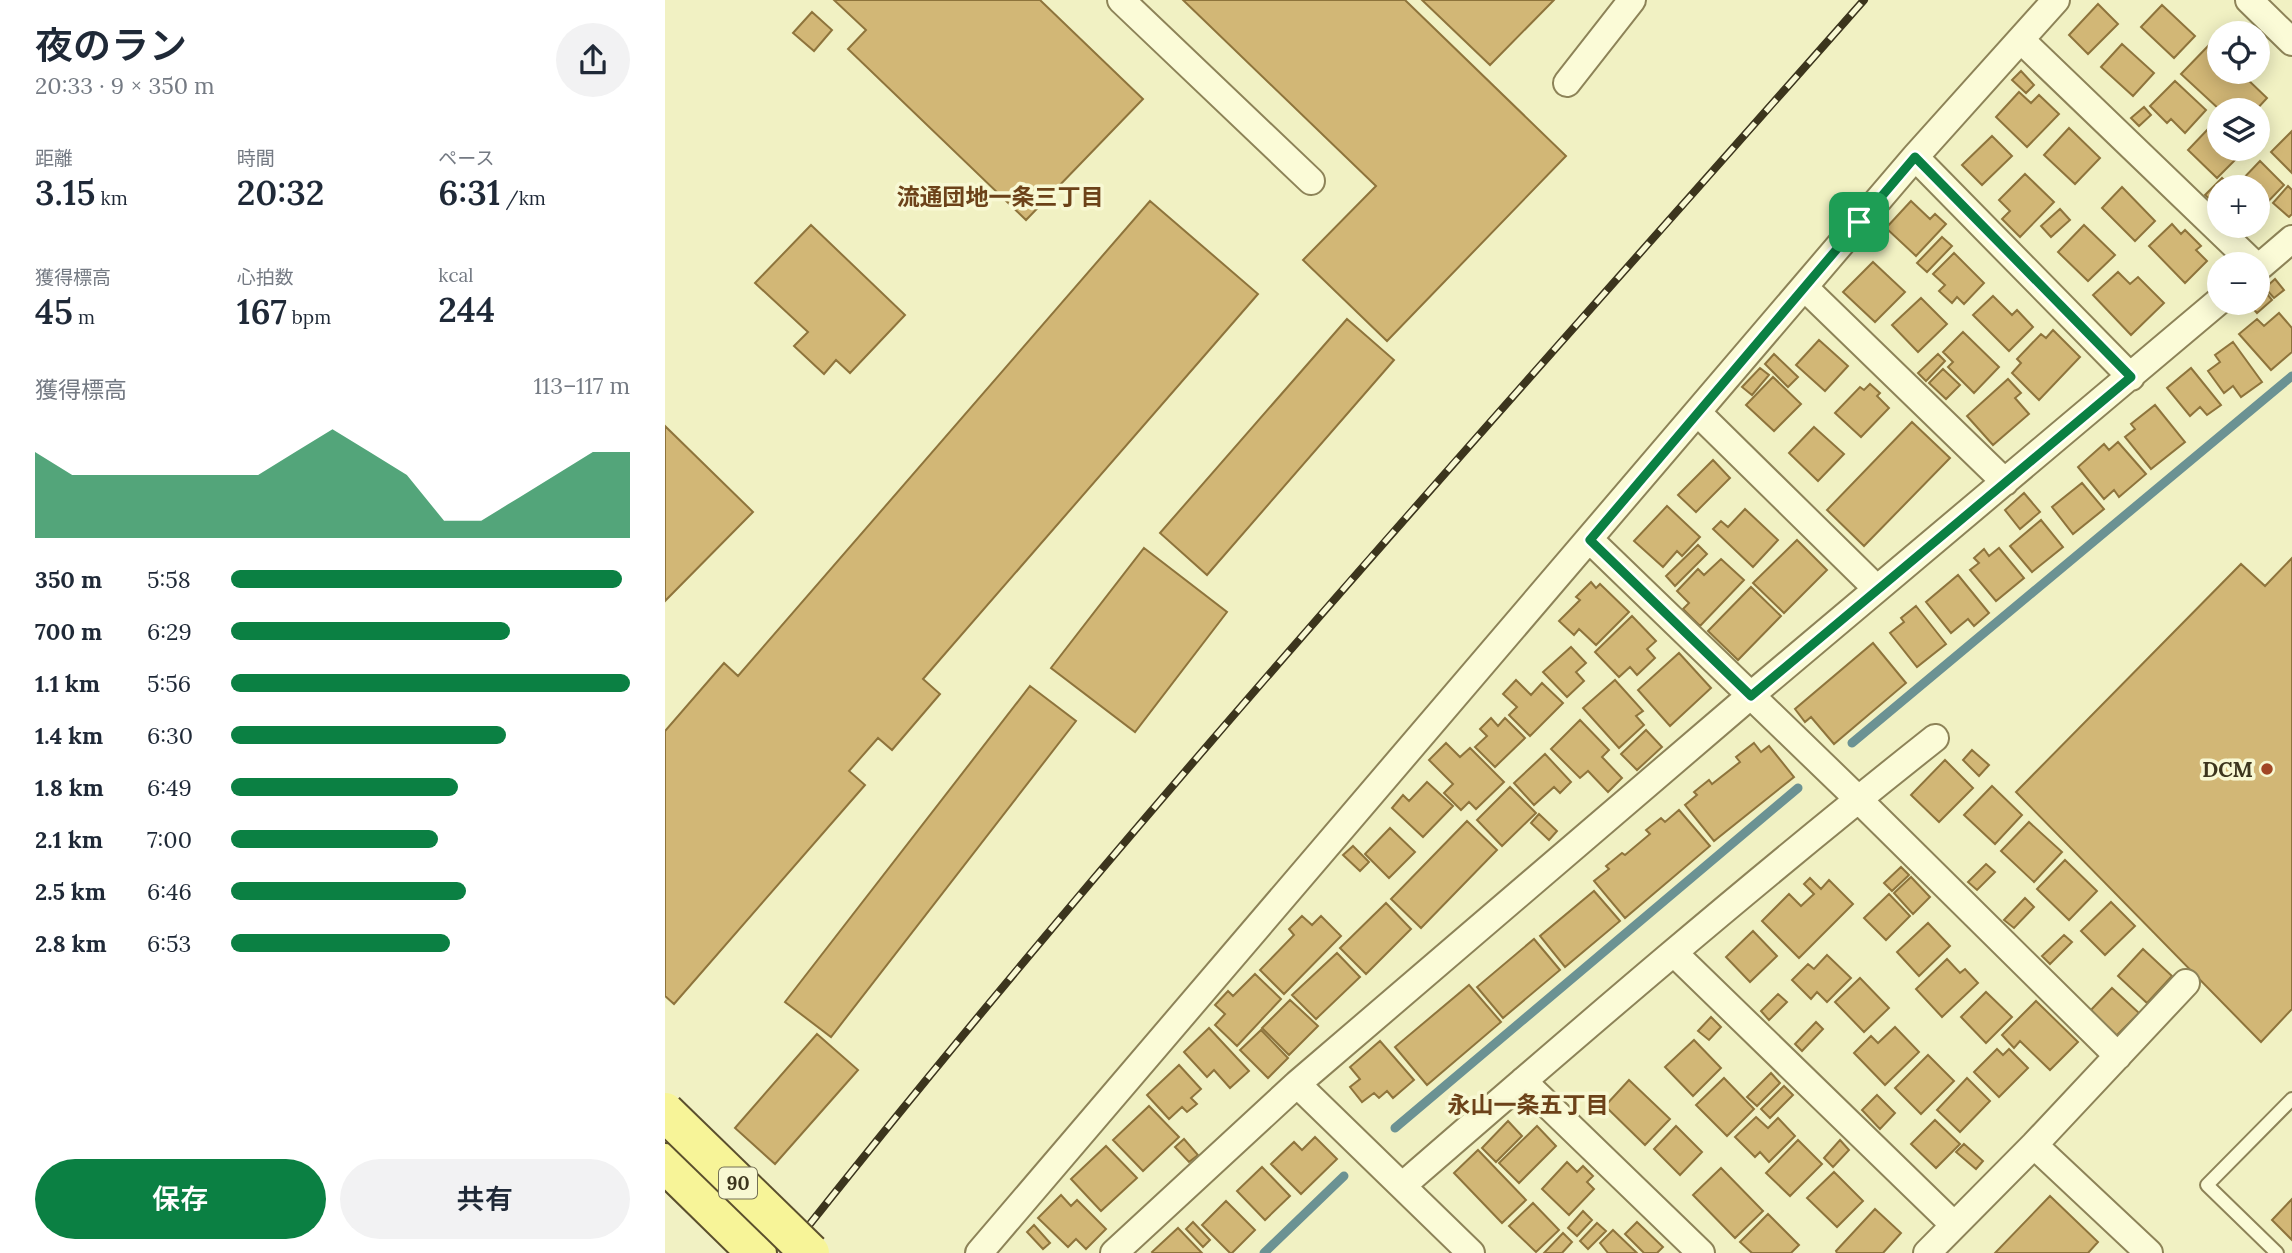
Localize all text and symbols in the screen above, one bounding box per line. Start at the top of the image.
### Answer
text: 夜のラン [35,21,187,69]
map controls [2207,21,2270,315]
button: locate [2207,21,2270,84]
button: share [556,23,630,97]
text: 20:33 · 9 × 350 m [35,71,215,100]
button: layers [2207,98,2270,161]
text: 距離 [35,146,73,170]
text: 時間 [237,146,275,170]
text: ペース [438,146,494,170]
text: 3.15 [35,170,96,215]
text: 20:32 [237,170,324,215]
text: 6:31 [438,170,501,215]
button: + [2207,175,2270,238]
district label: 流通団地一条三丁目 [897,182,1104,211]
text: km [96,186,128,210]
text: /km [501,186,546,210]
pin [1829,192,1889,252]
icon: arrive [1840,203,1878,241]
button: − [2207,252,2270,315]
text: kcal [438,263,473,287]
text: 獲得標高 [35,265,111,289]
text: 心拍数 [237,265,294,289]
text: 244 [438,287,495,332]
text: 45 [35,289,73,334]
text: 167 [237,289,287,334]
text: m [73,305,95,329]
text: bpm [287,305,331,329]
text: 113–117 m [534,371,630,400]
text: 獲得標高 [35,375,127,404]
text: 350 m [35,565,102,594]
text: 5:58 [147,565,191,594]
text: 700 m [35,617,102,646]
text: 6:29 [147,617,192,646]
text: 1.1 km [35,669,100,698]
text: 5:56 [147,669,191,698]
text: 1.4 km [35,721,103,750]
text: 6:30 [147,721,193,750]
place label: DCM [2202,756,2253,783]
marker: DCM [2259,761,2275,777]
text: 1.8 km [35,773,104,802]
text: 6:49 [147,773,192,802]
text: 2.1 km [35,825,103,854]
text: 7:00 [147,825,192,854]
text: 2.5 km [35,877,106,906]
text: 6:46 [147,877,192,906]
text: 2.8 km [35,929,107,958]
text: 6:53 [147,929,191,958]
district label: 永山一条五丁目 [1448,1090,1609,1119]
button: 保存 [35,1159,326,1239]
button: 共有 [340,1159,630,1239]
road number: 90 [719,1168,757,1198]

